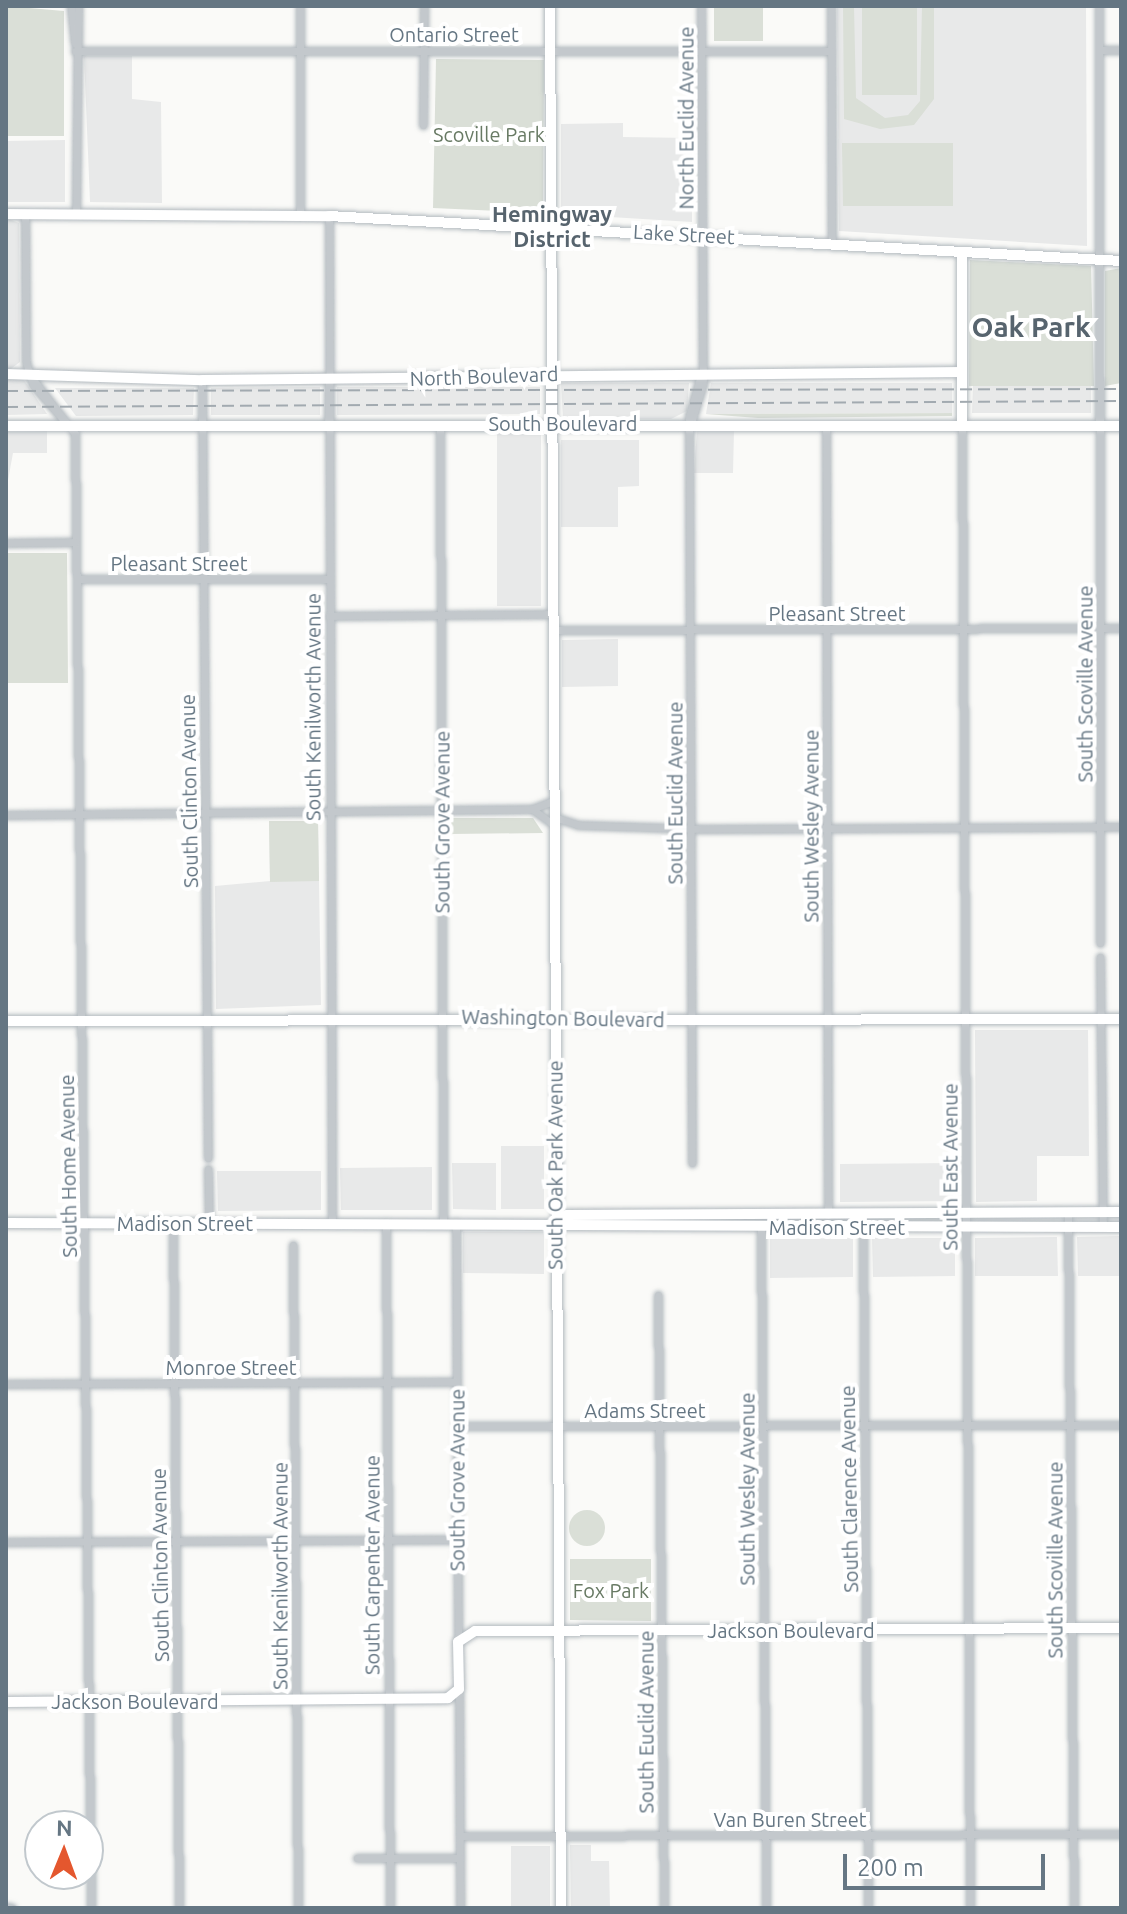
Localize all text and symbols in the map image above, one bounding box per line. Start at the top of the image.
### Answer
street label: Ontario Street [389,22,519,46]
street label: North Euclid Avenue [674,27,698,209]
park label: Scoville Park [433,122,545,146]
district label: Hemingway District [492,200,612,252]
street label: Lake Street [633,219,735,249]
district label: Oak Park [971,310,1091,344]
street label: North Boulevard [409,361,559,391]
street label: South Boulevard [489,411,637,435]
street label: Pleasant Street [110,551,248,575]
street label: South Scoville Avenue [1073,586,1097,782]
street label: South Kenilworth Avenue [301,593,325,821]
street label: Pleasant Street [768,601,906,625]
street label: South Clinton Avenue [175,694,203,888]
street label: South Euclid Avenue [663,701,687,885]
street label: South Wesley Avenue [799,729,823,923]
street label: South Grove Avenue [430,731,454,913]
street label: Washington Boulevard [461,1004,665,1032]
street label: South Oak Park Avenue [543,1060,567,1270]
street label: South Home Avenue [54,1074,82,1258]
street label: South East Avenue [938,1083,962,1251]
street label: Madison Street [117,1211,253,1235]
street label: Madison Street [769,1215,905,1239]
street label: Monroe Street [165,1355,297,1379]
street label: South Clarence Avenue [835,1385,863,1593]
street label: South Grove Avenue [445,1389,469,1571]
street label: South Wesley Avenue [735,1392,759,1586]
street label: Adams Street [584,1398,706,1422]
street label: South Carpenter Avenue [360,1455,384,1675]
street label: South Kenilworth Avenue [268,1462,292,1690]
street label: South Scoville Avenue [1043,1462,1067,1658]
street label: South Clinton Avenue [146,1468,174,1662]
park label: Fox Park [573,1578,649,1602]
street label: Jackson Boulevard [707,1618,875,1642]
street label: South Euclid Avenue [634,1630,658,1814]
street label: Jackson Boulevard [51,1689,219,1713]
street label: Van Buren Street [713,1807,867,1831]
north arrow [24,1810,104,1890]
text: N [56,1815,73,1840]
scale bar [847,1838,1049,1888]
text: 200 m [857,1854,924,1881]

